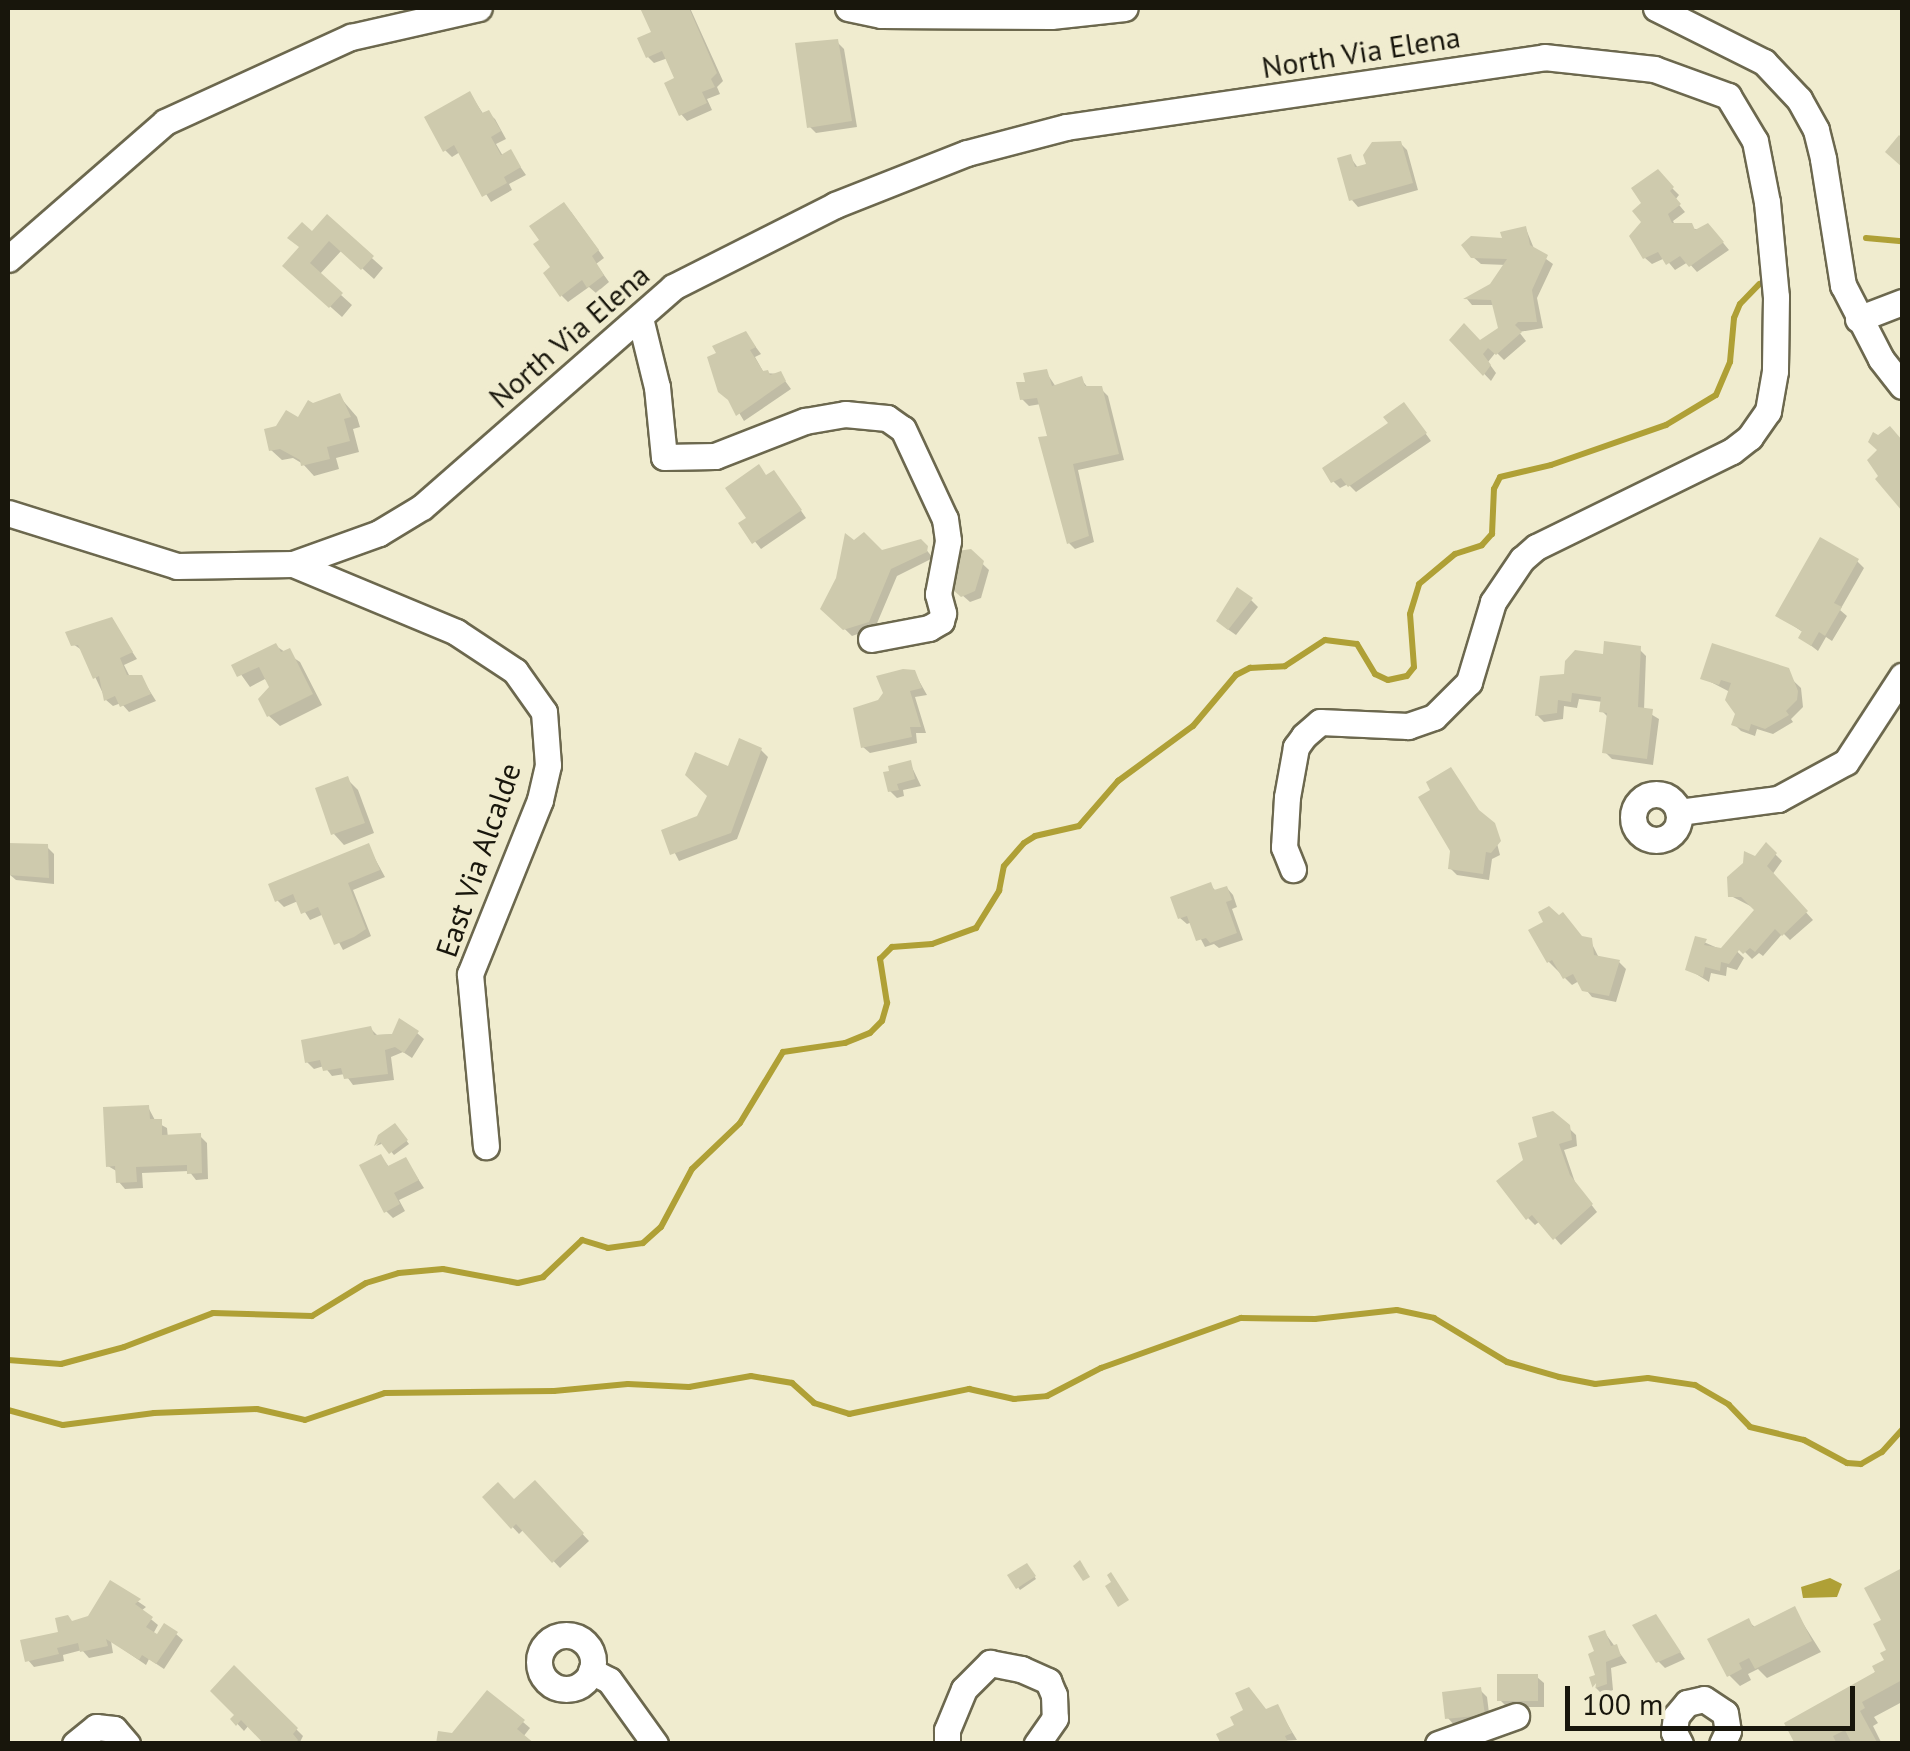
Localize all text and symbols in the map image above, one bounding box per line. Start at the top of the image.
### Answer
street label: North Via Elena [1259,18,1463,86]
street label: North Via Elena [481,256,657,416]
street label: East Via Alcalde [428,757,528,963]
scale bar [1570,1666,1860,1728]
text: 100 m [1582,1684,1663,1723]

